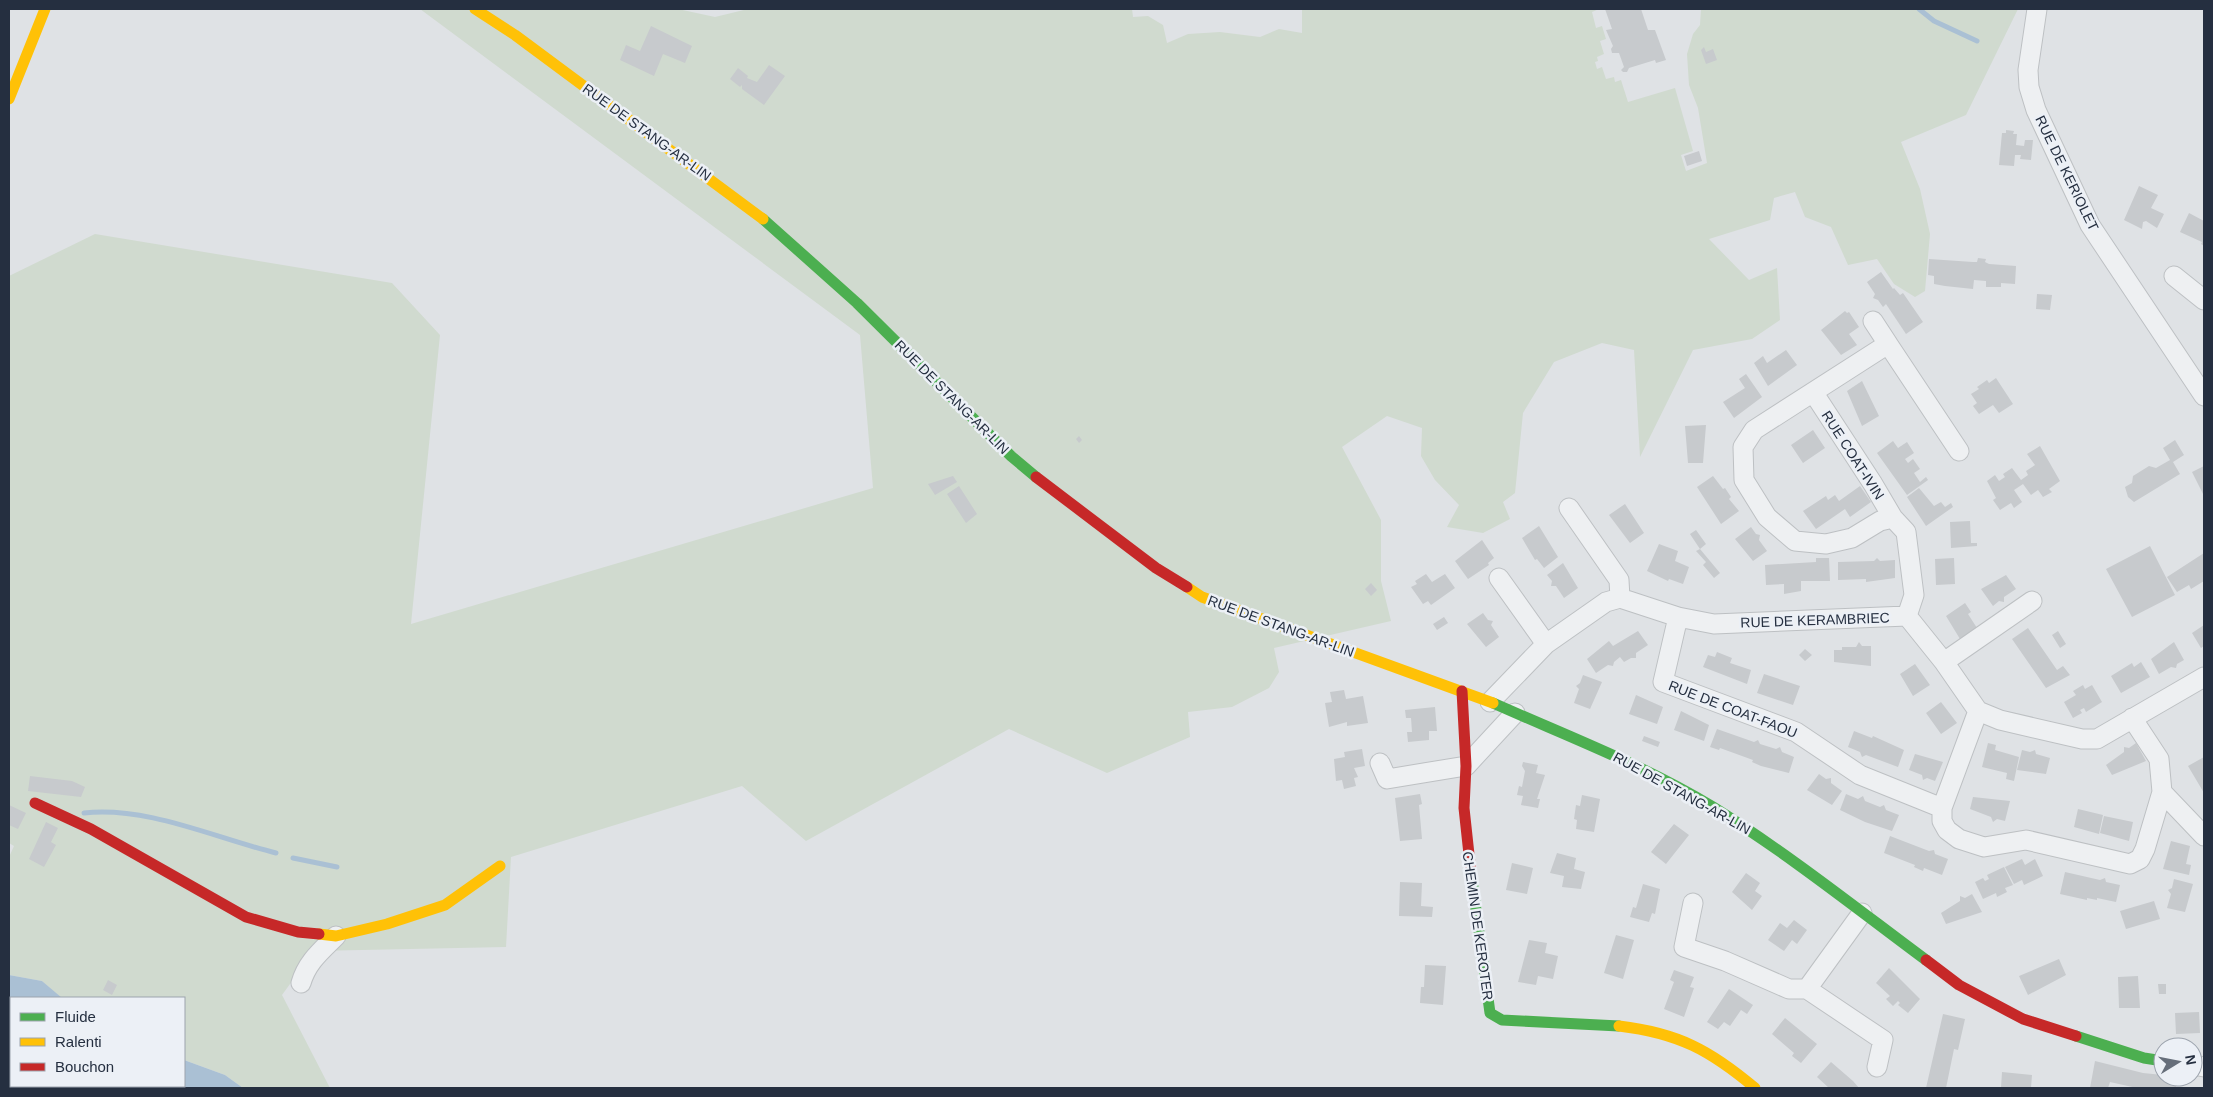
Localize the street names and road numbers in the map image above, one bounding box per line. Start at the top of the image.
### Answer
street label: RUE DE STANG-AR-LIN [580,80,714,184]
street label: RUE DE KERIOLET [2032,113,2102,234]
street label: RUE DE STANG-AR-LIN [892,337,1012,457]
street label: RUE COAT-IVIN [1818,408,1888,502]
street label: RUE DE STANG-AR-LIN [1206,592,1356,660]
street label: RUE DE KERAMBRIEC [1740,609,1890,631]
street label: RUE DE COAT-FAOU [1666,677,1800,741]
street label: RUE DE STANG-AR-LIN [1611,749,1753,837]
street label: CHEMIN DE KEROTER [1460,851,1496,1001]

